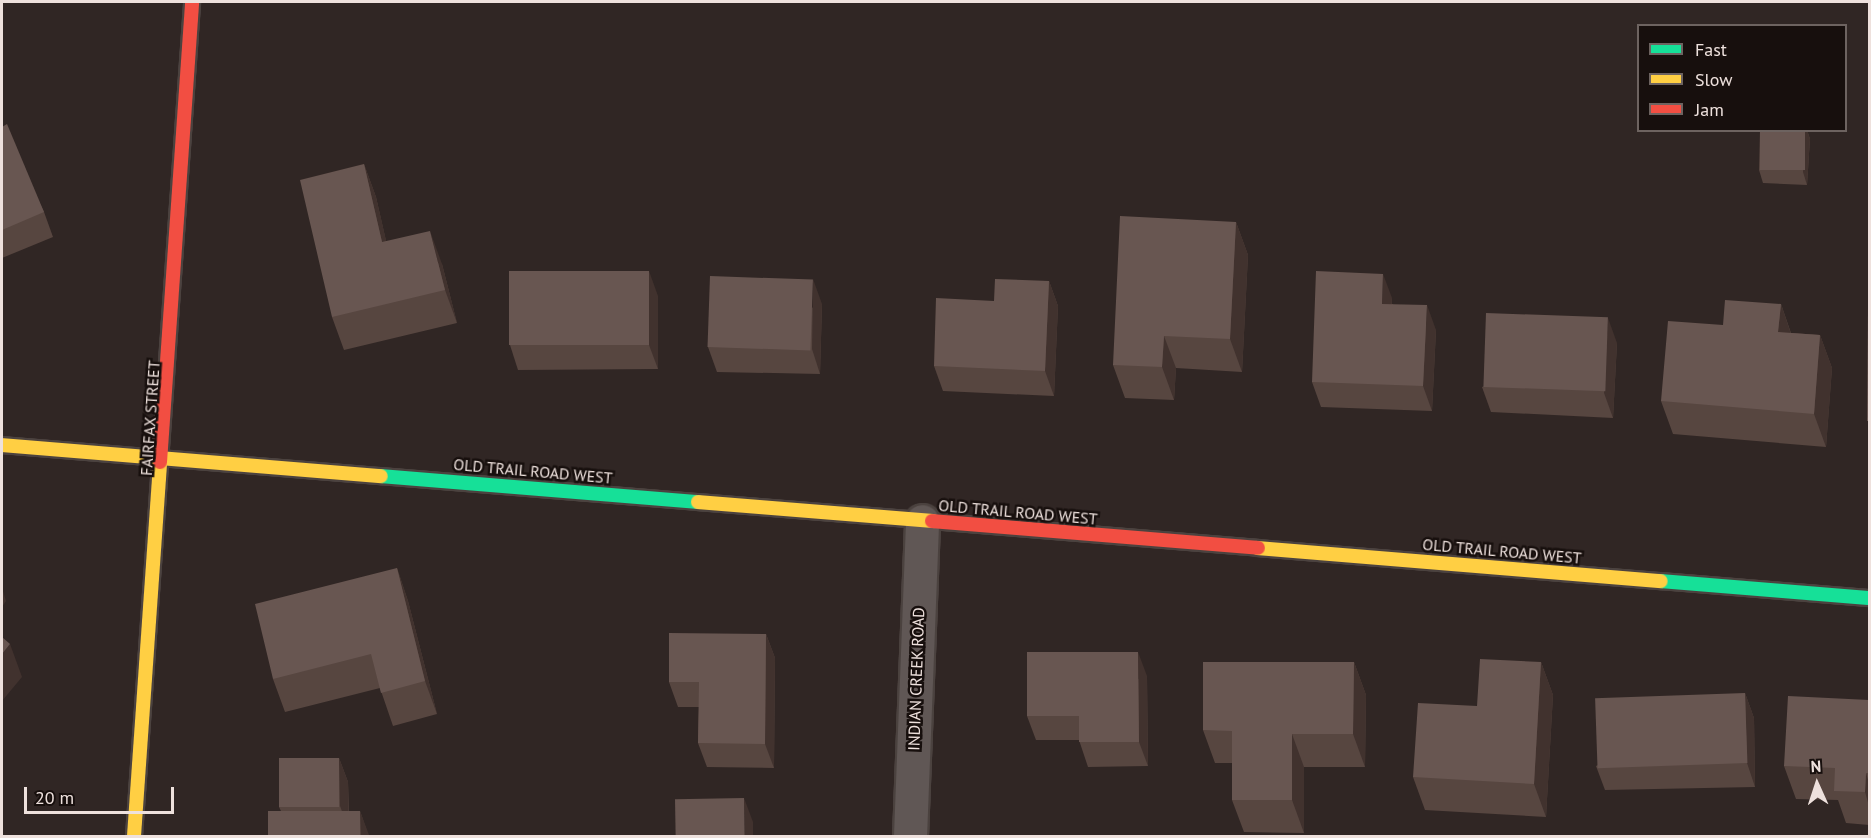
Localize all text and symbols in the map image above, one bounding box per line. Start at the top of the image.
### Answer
legend [1637,24,1847,132]
text: Fast [1695,38,1727,61]
text: Slow [1695,68,1733,91]
text: Jam [1695,98,1724,121]
street label: FAIRFAX STREET [136,359,164,477]
street label: OLD TRAIL ROAD WEST [452,454,614,488]
street label: OLD TRAIL ROAD WEST [937,495,1099,529]
street label: OLD TRAIL ROAD WEST [1421,534,1583,568]
street label: INDIAN CREEK ROAD [904,607,928,751]
north arrow [1787,754,1847,814]
text: N [1810,756,1822,776]
scale bar [27,775,177,813]
text: 20 m [35,786,74,809]

